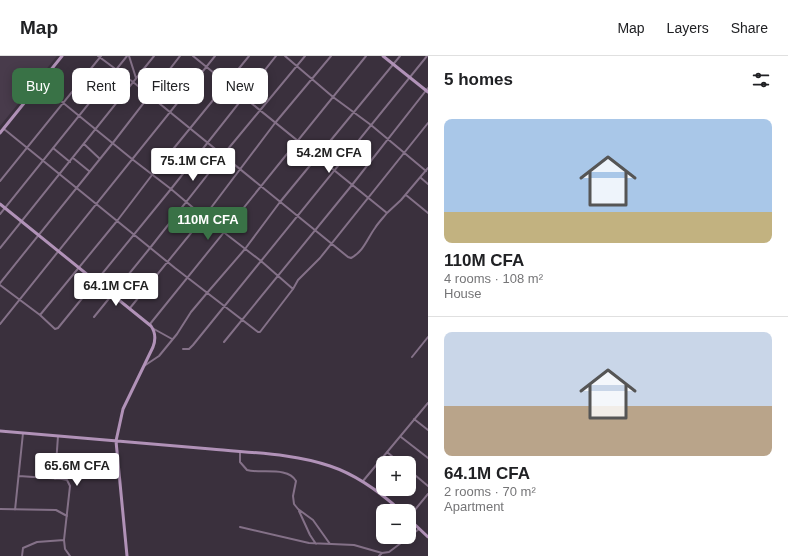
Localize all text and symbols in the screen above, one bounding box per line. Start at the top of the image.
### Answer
text: Map [20,17,58,38]
text: Map [617,20,645,36]
text: Layers [667,20,709,36]
text: Share [731,20,768,36]
chip: Buy [12,68,64,104]
chip: Rent [72,68,130,104]
chip: Filters [138,68,204,104]
chip: New [212,68,268,104]
icon: filters [750,69,772,91]
text: 5 homes [444,70,513,89]
pin: 54.2M CFA [283,140,375,174]
text: 54.2M CFA [296,145,362,160]
icon: home [572,145,644,217]
pin: 75.1M CFA [147,148,239,182]
text: 75.1M CFA [160,153,226,168]
pin: 110M CFA [167,207,249,241]
text: 110M CFA [177,212,239,227]
text: 110M CFA [444,251,524,270]
text: 4 rooms · 108 m² [444,271,543,286]
pin: 64.1M CFA [70,273,162,307]
text: 64.1M CFA [83,278,149,293]
text: House [444,286,482,301]
icon: home [572,358,644,430]
pin: 65.6M CFA [31,453,123,487]
map controls [376,456,416,544]
button: + [376,456,416,496]
text: 65.6M CFA [44,458,110,473]
text: 64.1M CFA [444,464,530,483]
text: 2 rooms · 70 m² [444,484,536,499]
text: Apartment [444,499,504,514]
button: − [376,504,416,544]

